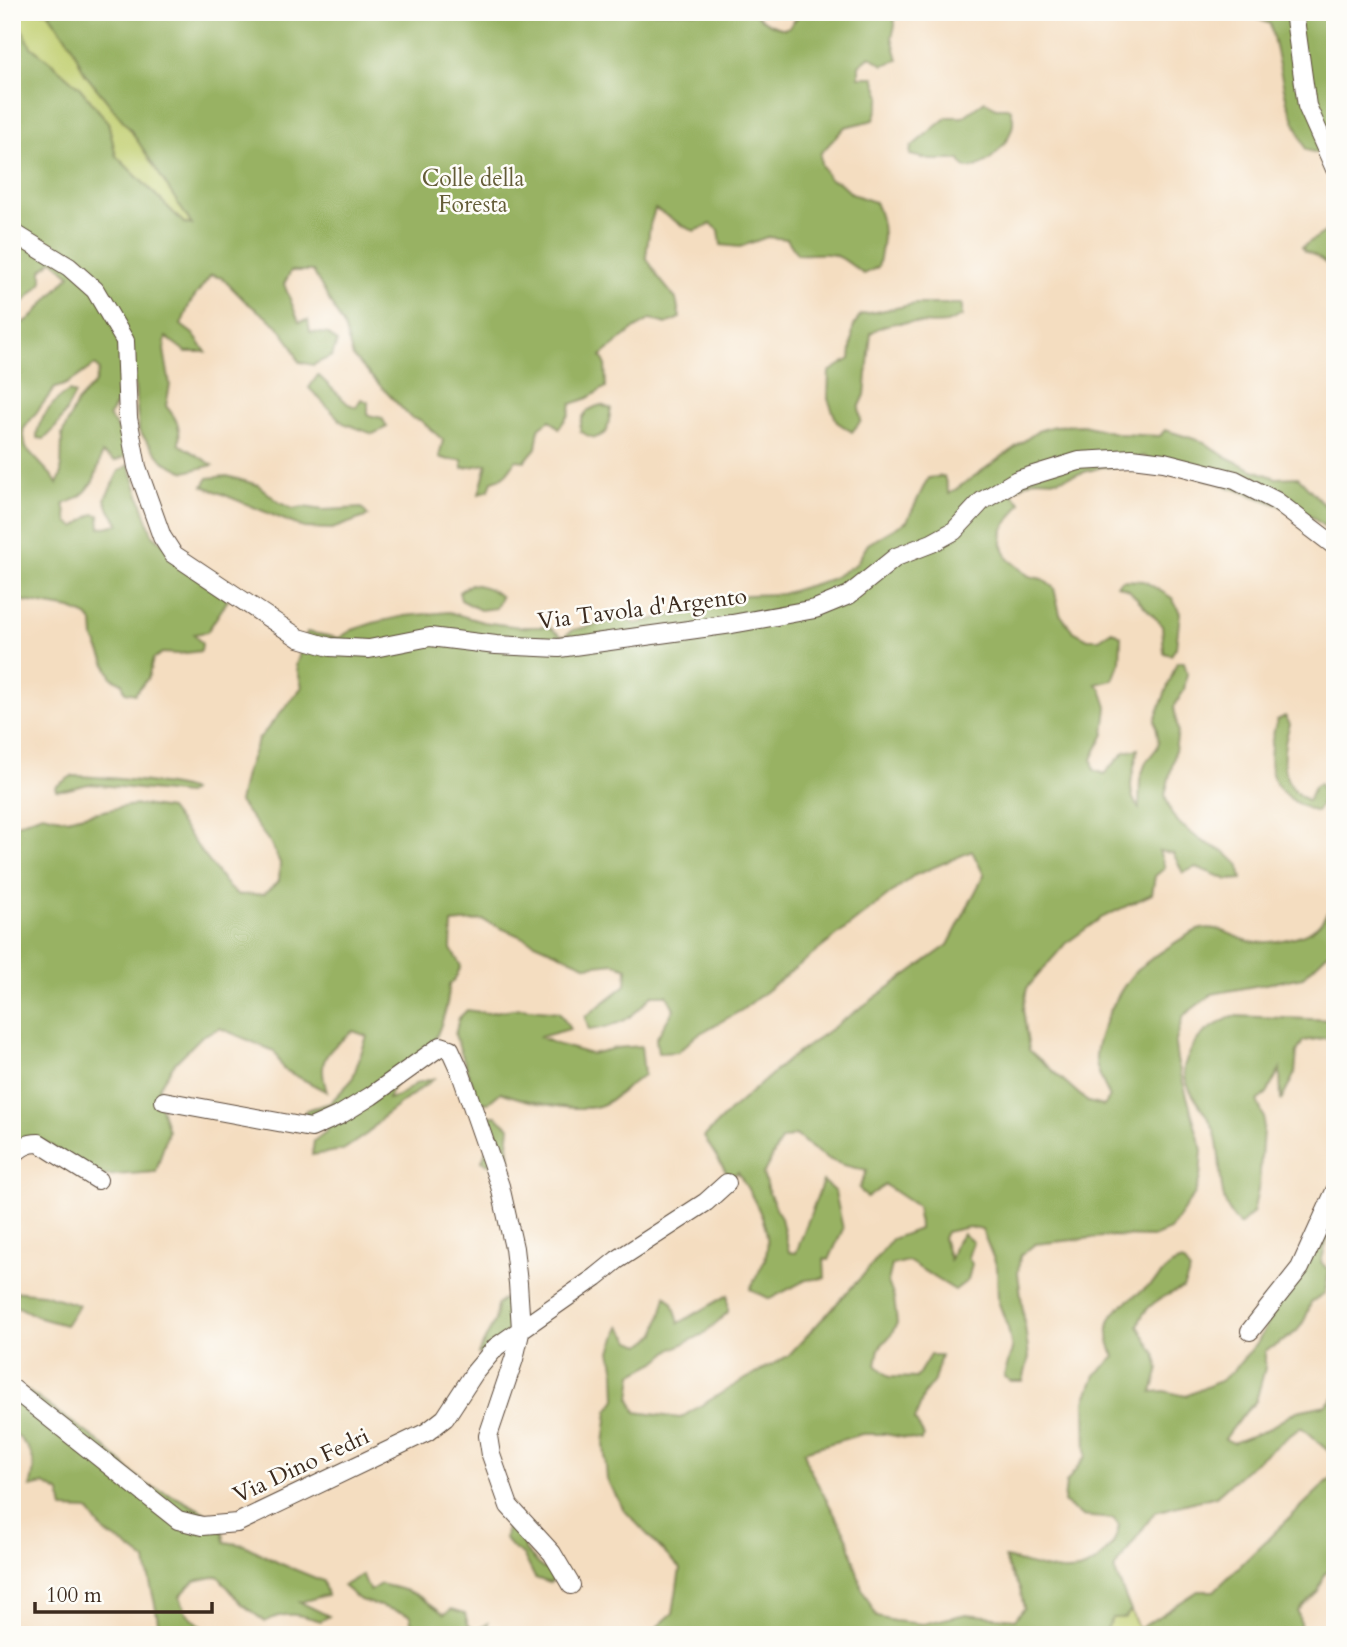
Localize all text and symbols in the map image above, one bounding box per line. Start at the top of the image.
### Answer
park label: Colle della Foresta [422,163,524,220]
street label: Via Tavola d'Argento [536,580,748,637]
street label: Via Dino Fedri [228,1420,374,1511]
scale bar [35,1570,212,1614]
text: 100 m [46,1581,102,1610]

